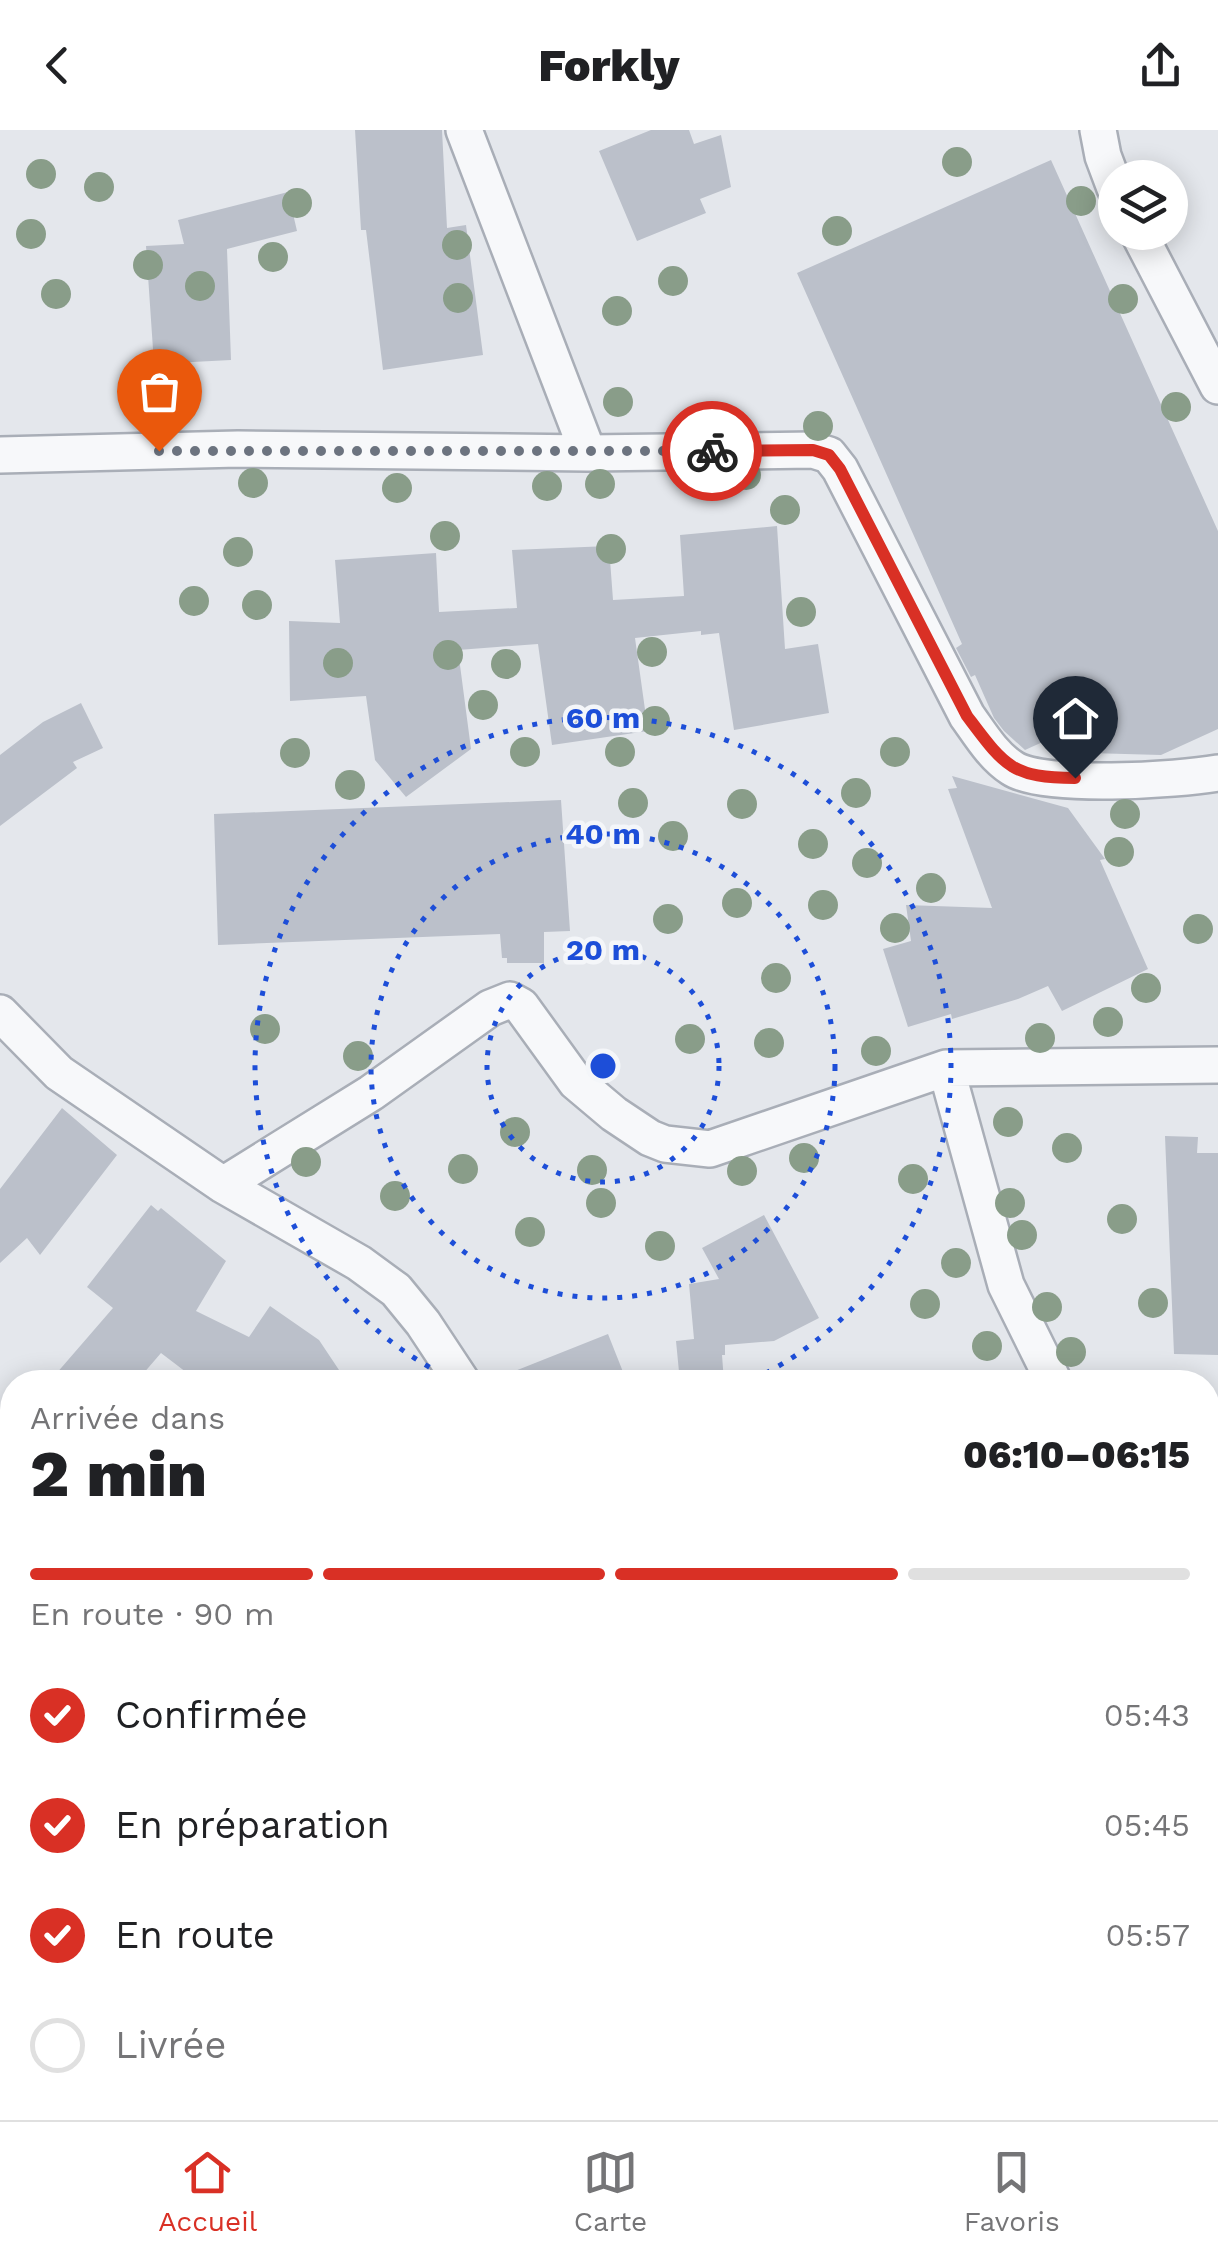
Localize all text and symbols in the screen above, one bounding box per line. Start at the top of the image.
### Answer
icon: back [30,38,85,93]
icon: share [1133,38,1188,93]
text: Forkly [538,39,680,92]
map controls [1098,160,1188,250]
button: layers [1098,160,1188,250]
pin [117,349,202,452]
icon: bag [132,364,187,419]
courier [662,401,762,501]
icon: bike [685,424,740,479]
pin [1033,676,1118,779]
icon: home [1048,691,1103,746]
text: 60 m [566,700,640,735]
text: 40 m [565,816,641,851]
text: 20 m [566,932,640,967]
centre of rings [585,1048,621,1084]
text: Arrivée dans [30,1399,225,1437]
text: 06:10–06:15 [963,1433,1190,1477]
text: 2 min [30,1436,207,1512]
text: En route · 90 m [30,1595,275,1633]
icon: check [30,1688,85,1743]
text: Confirmée [115,1693,308,1737]
text: 05:43 [1104,1696,1190,1734]
icon: check [30,1798,85,1853]
text: En préparation [115,1803,390,1847]
text: 05:45 [1104,1806,1190,1844]
icon: check [30,1908,85,1963]
text: En route [115,1913,275,1957]
text: 05:57 [1105,1916,1190,1954]
text: Livrée [115,2023,226,2067]
tab: Accueil [158,2145,257,2238]
tab: Carte [574,2145,647,2238]
tab: Favoris [964,2145,1060,2238]

